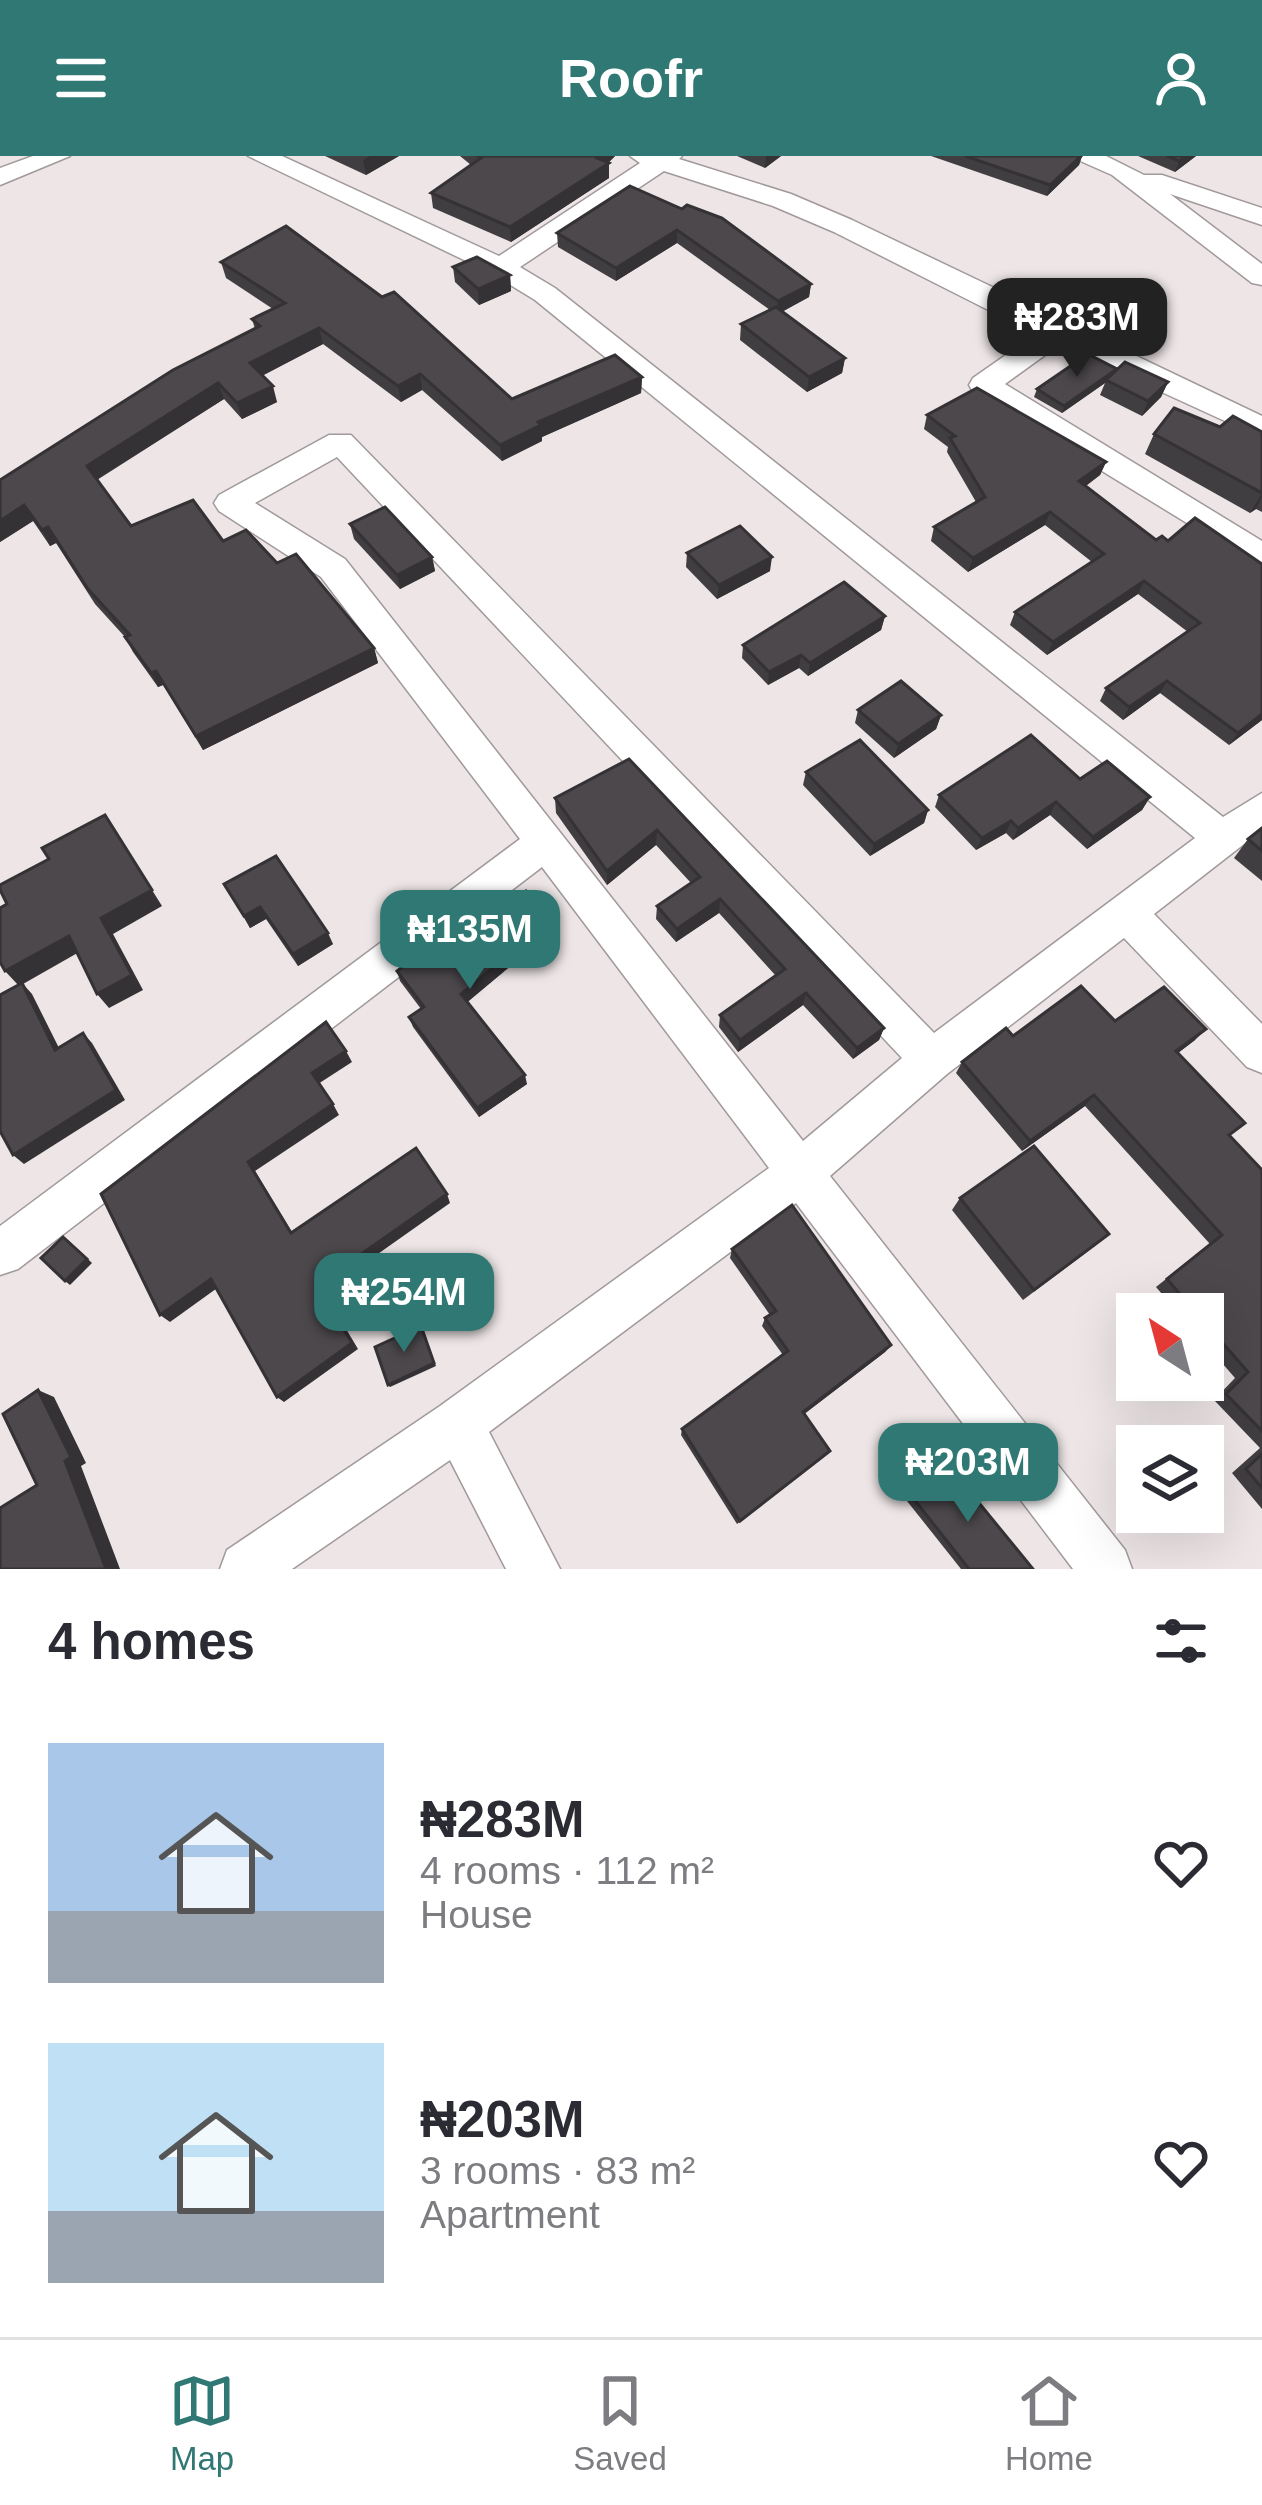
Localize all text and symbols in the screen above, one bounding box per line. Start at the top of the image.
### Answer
icon: menu [48,45,114,111]
icon: person [1148,45,1214,111]
text: Roofr [559,48,703,108]
pin: ₦283M [993,278,1161,380]
text: ₦283M [1014,295,1140,338]
pin: ₦135M [386,890,554,992]
text: ₦135M [407,907,533,950]
pin: ₦254M [320,1253,488,1355]
text: ₦254M [341,1270,467,1313]
north arrow [1116,1293,1224,1401]
map controls [1116,1293,1224,1533]
pin: ₦203M [884,1423,1052,1525]
button: layers [1116,1425,1224,1533]
text: ₦203M [905,1440,1031,1483]
icon: filters [1148,1608,1214,1674]
text: 4 homes [48,1613,255,1670]
icon: home [144,1791,288,1935]
text: ₦283M [420,1791,584,1848]
icon: heart [1148,1830,1214,1896]
text: 4 rooms · 112 m² [420,1849,714,1892]
text: House [420,1893,533,1936]
icon: home [144,2091,288,2235]
text: ₦203M [420,2091,584,2148]
icon: heart [1148,2130,1214,2196]
text: 3 rooms · 83 m² [420,2149,695,2192]
text: Apartment [420,2193,600,2236]
tab: Map [169,2368,235,2478]
tab: Saved [573,2368,667,2478]
tab: Home [1005,2368,1093,2478]

